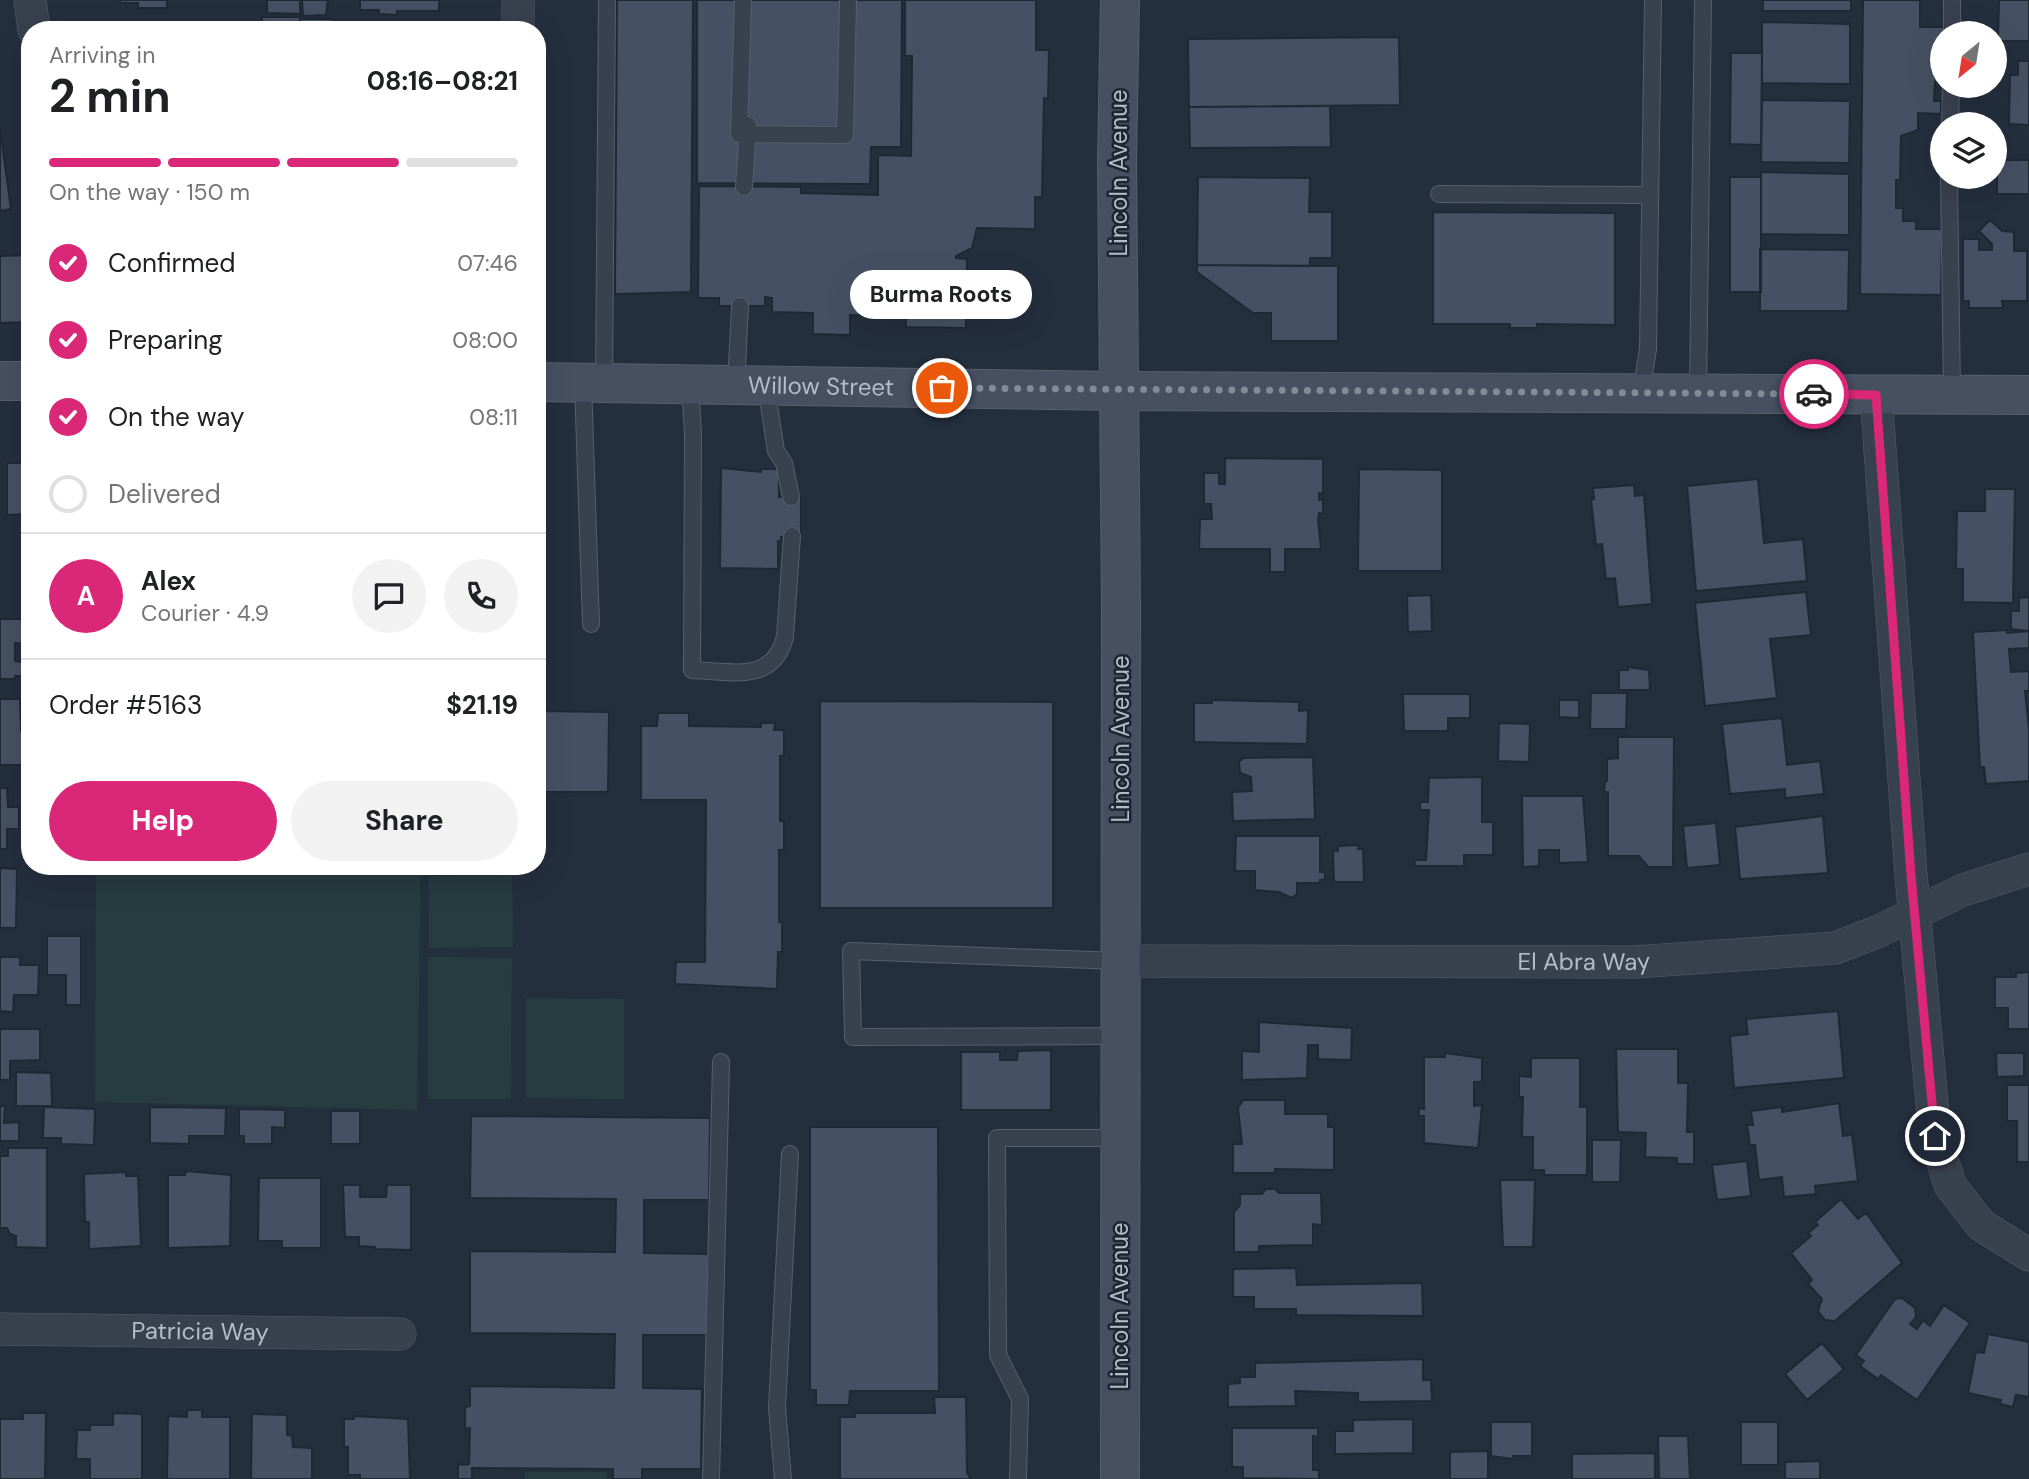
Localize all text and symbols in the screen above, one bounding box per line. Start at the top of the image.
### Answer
north arrow [1930,21,2007,98]
map controls [1930,21,2007,189]
text: Arriving in [49,40,155,70]
text: 08:16–08:21 [367,64,518,98]
text: 2 min [49,66,171,126]
street label: Lincoln Avenue [1103,89,1134,257]
button: layers [1930,112,2007,189]
text: On the way · 150 m [49,177,250,207]
icon: check [49,244,87,282]
text: Confirmed [108,246,235,280]
text: 07:46 [457,248,518,278]
callout: Burma Roots [851,269,1033,318]
text: Burma Roots [870,279,1012,309]
icon: check [49,321,87,359]
text: Preparing [108,323,223,357]
text: 08:00 [452,325,518,355]
pin [912,358,972,418]
courier [1779,359,1849,429]
street label: Willow Street [748,369,894,403]
icon: bag [923,369,961,407]
icon: car [1795,375,1833,413]
icon: check [49,398,87,436]
text: On the way [108,400,244,434]
text: 08:11 [469,402,518,432]
text: Delivered [108,477,221,511]
button: chat [352,559,426,633]
button: phone [444,559,518,633]
text: Alex [141,564,196,598]
text: A [77,579,95,613]
text: Courier · 4.9 [141,598,269,628]
street label: Lincoln Avenue [1105,655,1136,823]
text: Order #5163 [49,688,202,722]
text: $21.19 [446,688,518,722]
button: Help [49,781,277,861]
button: Share [291,781,518,861]
street label: El Abra Way [1518,945,1651,977]
pin [1905,1106,1965,1166]
icon: home [1916,1117,1954,1155]
street label: Lincoln Avenue [1104,1222,1135,1390]
street label: Patricia Way [131,1315,269,1347]

